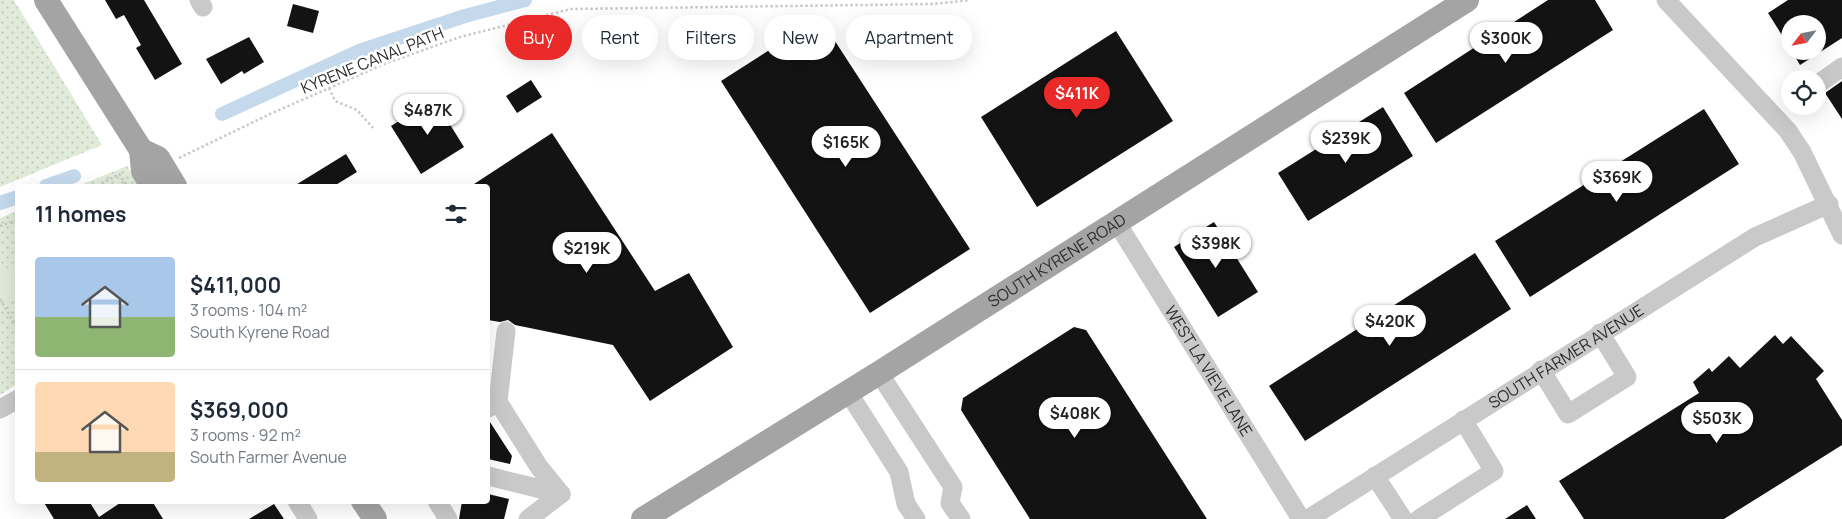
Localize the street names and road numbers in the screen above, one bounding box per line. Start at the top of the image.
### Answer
street label: KYRENE CANAL PATH [297,21,447,99]
street label: SOUTH KYRENE ROAD [983,208,1130,312]
street label: SOUTH FARMER AVENUE [1484,299,1648,413]
street label: WEST LA VIEVE LANE [1160,301,1258,440]

